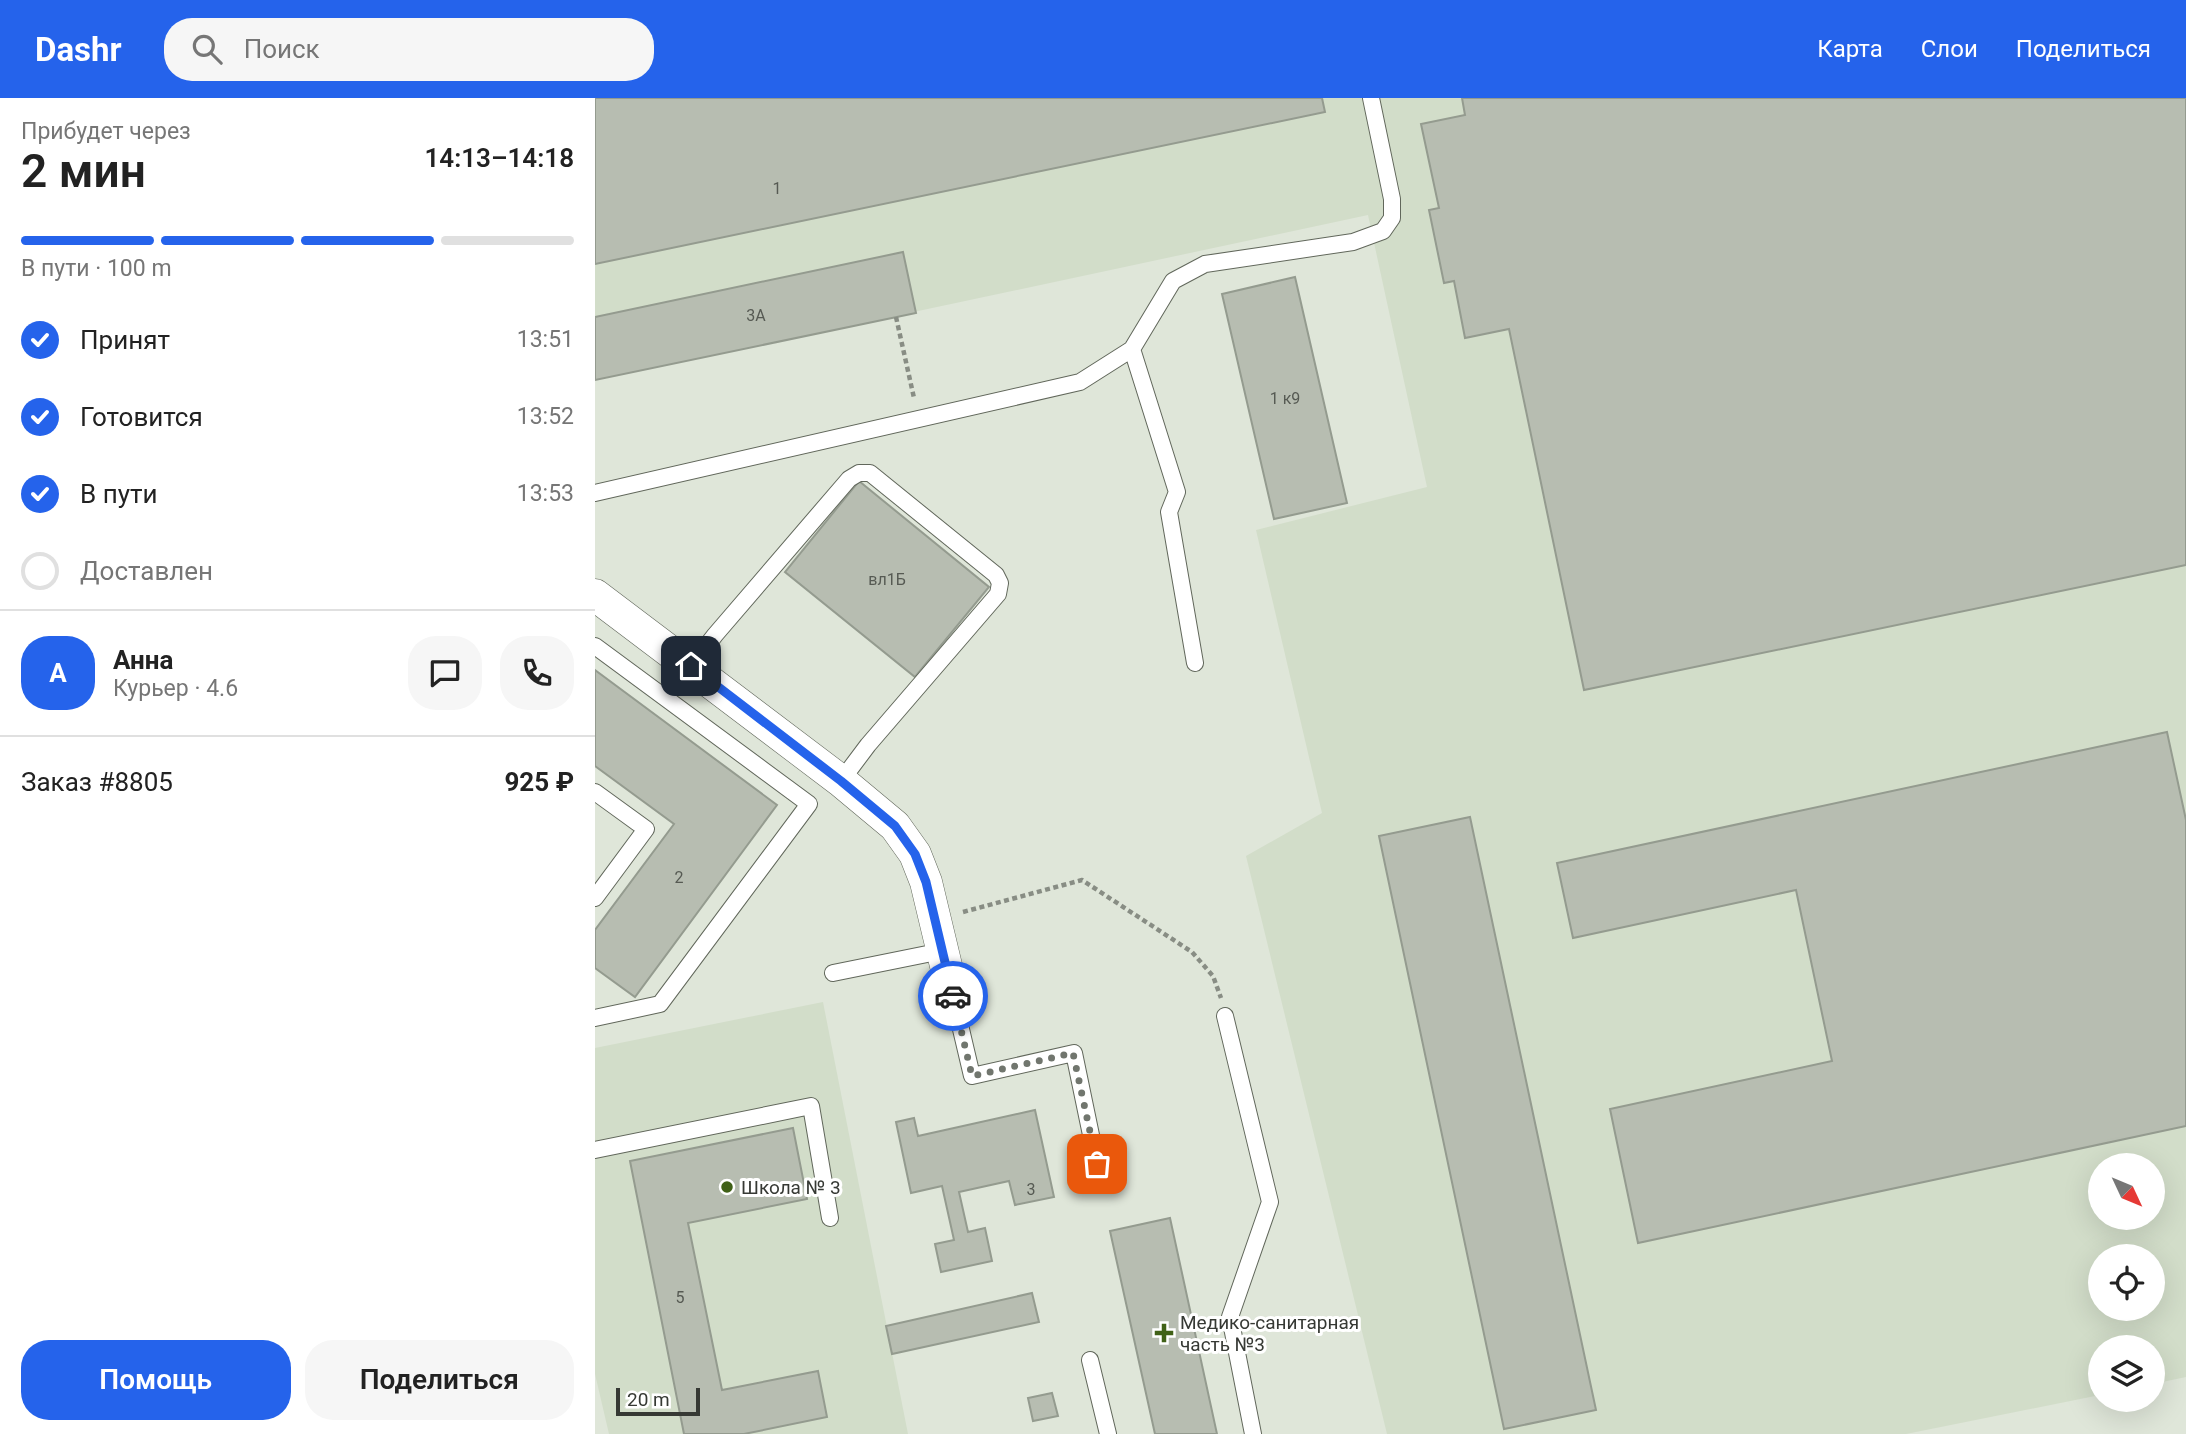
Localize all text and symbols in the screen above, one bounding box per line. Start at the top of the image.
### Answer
search box [164,18,654,81]
text: Dashr [35,30,122,69]
icon: search [188,30,226,68]
text: Поиск [244,34,320,64]
text: Карта [1817,35,1883,63]
text: Слои [1921,35,1978,63]
text: Поделиться [2016,35,2151,63]
text: Прибудет через [21,118,191,145]
text: 14:13–14:18 [424,143,574,173]
text: 2 мин [21,144,146,198]
house number: 1 [773,179,782,198]
text: В пути · 100 m [21,255,172,282]
house number: 3А [746,306,766,325]
icon: check [21,321,59,359]
text: Принят [80,325,170,355]
text: 13:51 [517,326,574,353]
house number: 1 к9 [1270,389,1300,408]
icon: check [21,398,59,436]
text: Готовится [80,402,203,432]
text: 13:52 [517,403,574,430]
icon: check [21,475,59,513]
text: В пути [80,479,157,509]
text: 13:53 [517,480,574,507]
text: Доставлен [80,556,213,586]
house number: вл1Б [868,570,906,589]
button: chat [408,636,482,710]
button: phone [500,636,574,710]
pin [661,636,721,696]
text: Анна [113,645,173,675]
icon: home [672,647,710,685]
text: А [49,658,67,688]
text: Курьер · 4.6 [113,675,238,702]
text: Заказ #8805 [21,767,173,797]
text: 925 ₽ [504,767,574,797]
house number: 2 [675,868,684,887]
courier [918,961,988,1031]
icon: car [934,977,972,1015]
pin [1067,1134,1127,1194]
icon: bag [1078,1145,1116,1183]
north arrow [2088,1153,2165,1230]
map controls [2088,1153,2165,1412]
place label: Школа № 3 [741,1176,841,1199]
marker: Школа № 3 [719,1179,735,1195]
house number: 3 [1027,1180,1036,1199]
button: locate [2088,1244,2165,1321]
house number: 5 [676,1288,685,1307]
place label: Медико-санитарная часть №3 [1180,1311,1359,1356]
marker: Медико-санитарная часть №3 [1154,1323,1174,1343]
button: layers [2088,1335,2165,1412]
button: Помощь [21,1340,291,1420]
button: Поделиться [305,1340,574,1420]
scale bar [616,1385,700,1417]
text: 20 m [627,1388,670,1411]

